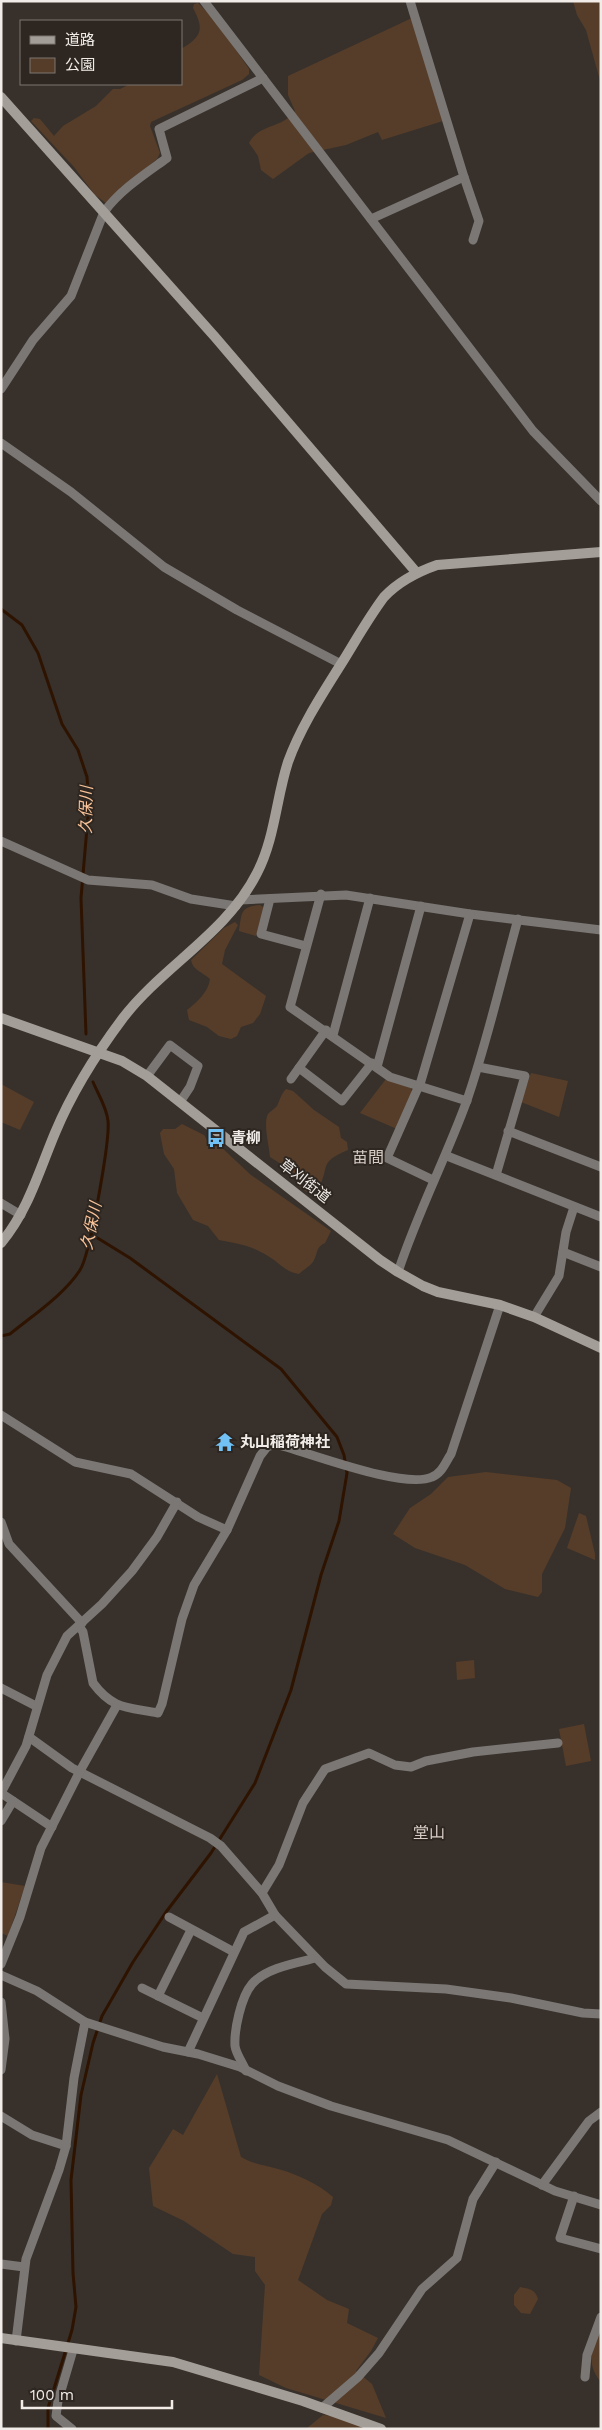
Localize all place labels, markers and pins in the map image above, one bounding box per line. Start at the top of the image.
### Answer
bus stop icon: 青柳 [205,1127,227,1149]
place label: 青柳 [231,1129,261,1147]
temple icon: 丸山稲荷神社 [214,1431,236,1453]
place label: 丸山稲荷神社 [240,1433,330,1451]

